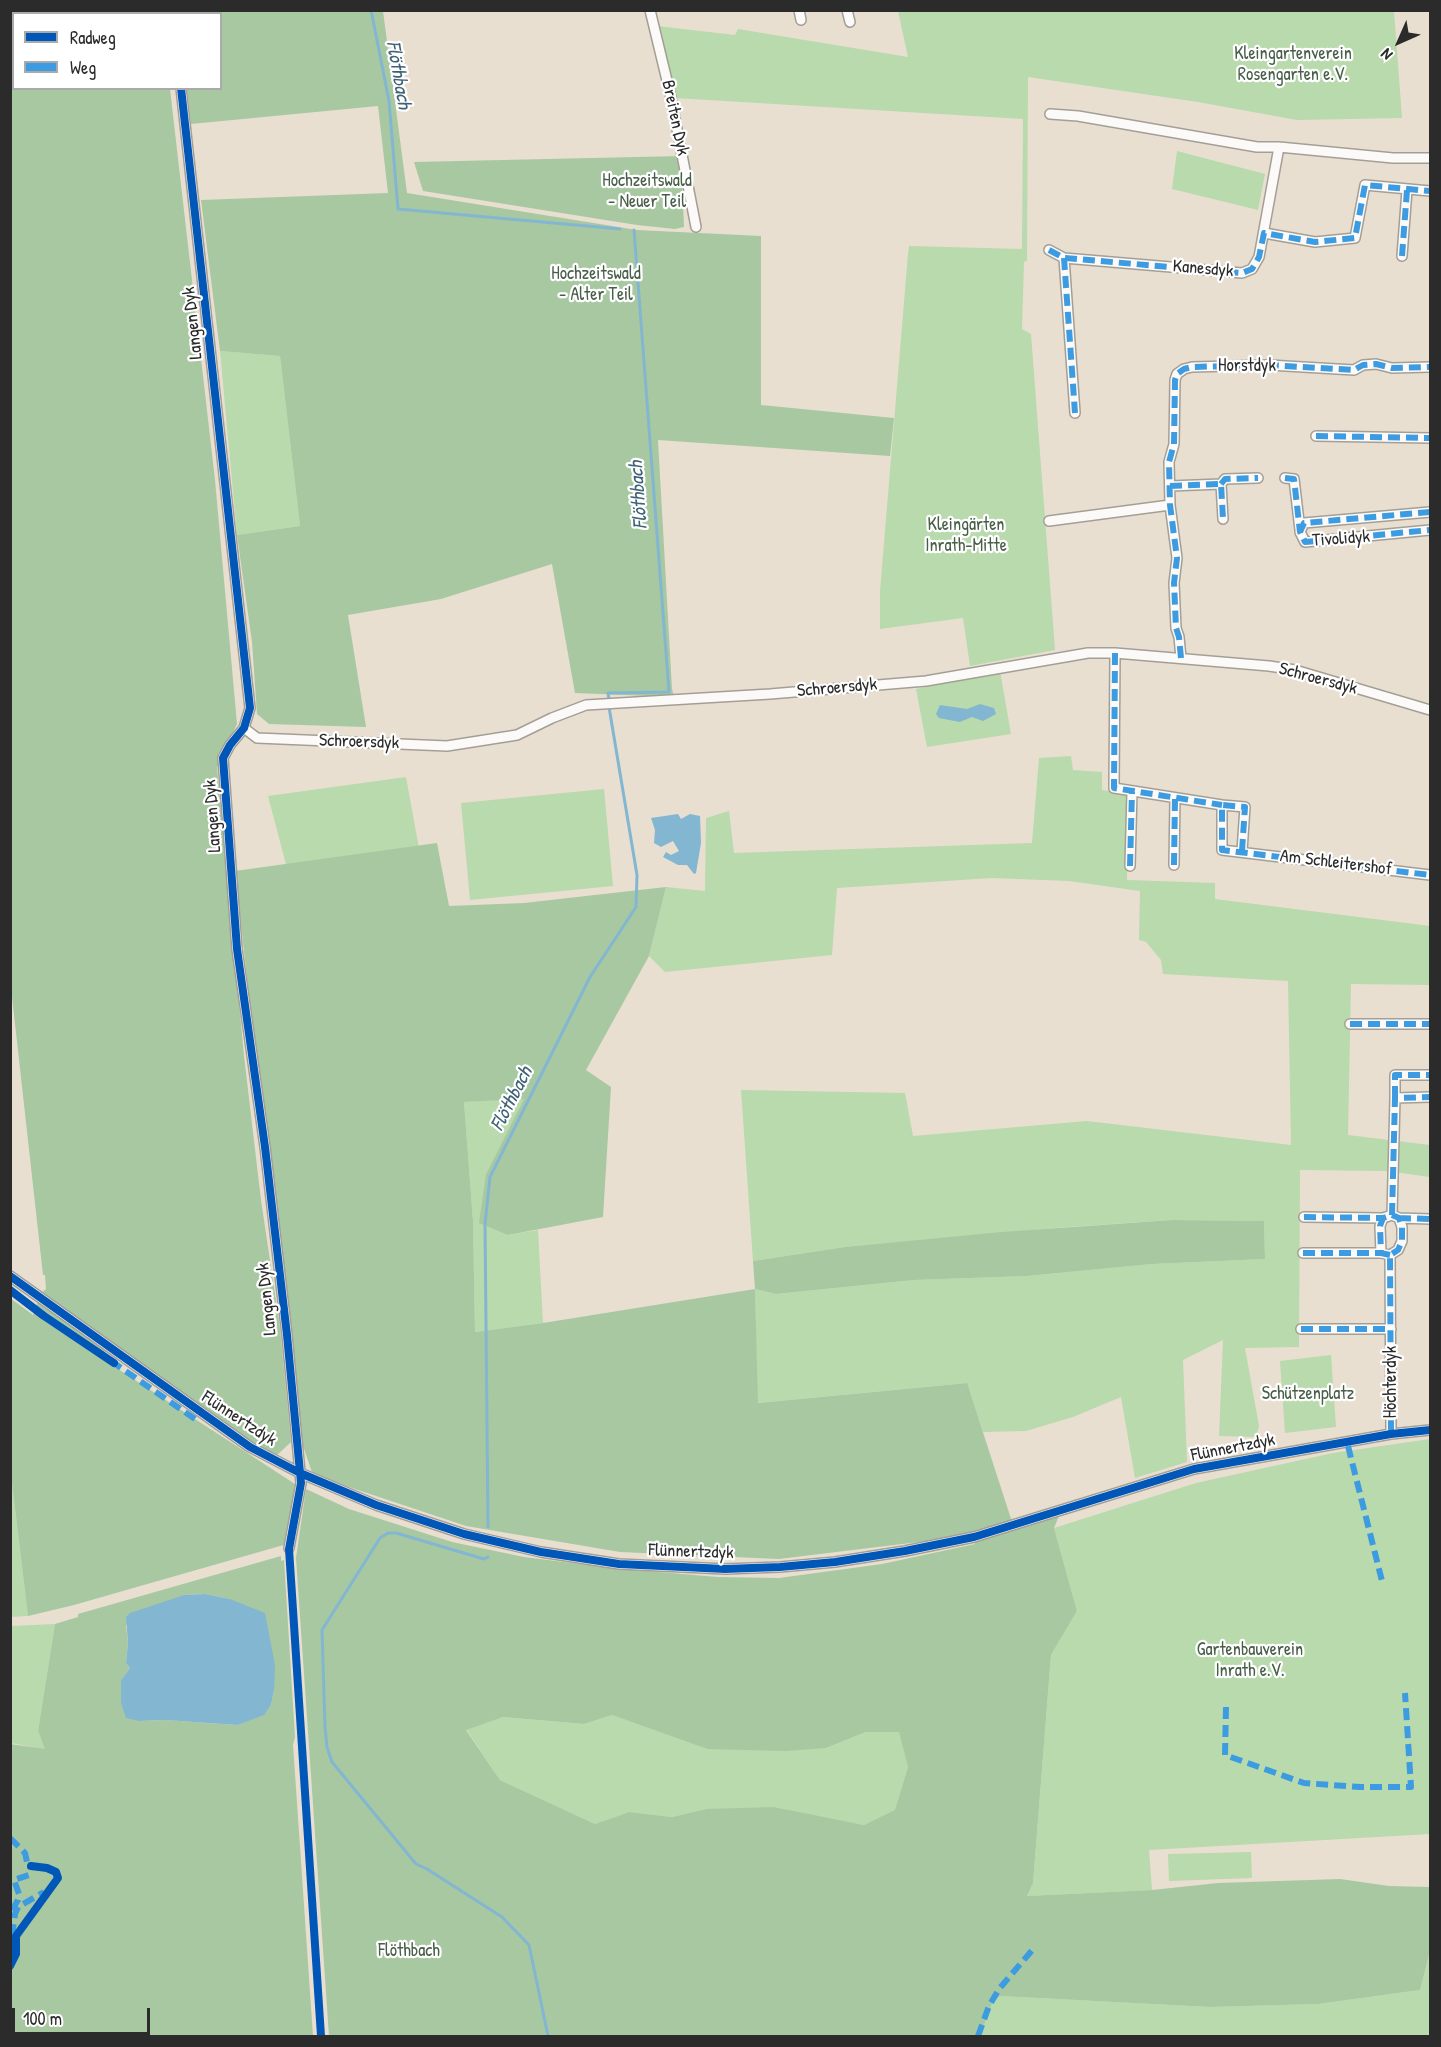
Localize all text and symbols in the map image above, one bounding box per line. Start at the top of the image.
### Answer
legend [12,12,222,90]
north arrow [1369,12,1429,72]
text: Radweg [70,25,116,50]
water label: Flöthbach [380,39,416,111]
park label: Kleingartenverein Rosengarten e.V. [1234,43,1352,86]
text: N [1375,44,1397,66]
text: Weg [70,55,96,80]
street label: Breiten Dyk [656,78,694,158]
park label: Hochzeitswald - Neuer Teil [602,170,692,213]
street label: Kanesdyk [1172,256,1234,282]
park label: Hochzeitswald - Alter Teil [551,263,641,306]
street label: Langen Dyk [178,286,208,360]
street label: Horstdyk [1218,355,1276,377]
water label: Flöthbach [625,460,653,530]
park label: Kleingärten Inrath-Mitte [925,514,1007,556]
street label: Tivolidyk [1311,526,1371,552]
street label: Schroersdyk [1277,658,1359,700]
street label: Schroersdyk [796,674,878,702]
street label: Schroersdyk [319,730,399,754]
street label: Langen Dyk [200,779,226,853]
street label: Am Schleitershof [1279,845,1393,881]
water label: Flöthbach [486,1063,538,1135]
street label: Langen Dyk [252,1262,282,1336]
street label: Höchterdyk [1380,1346,1402,1418]
park label: Schützenplatz [1262,1383,1354,1405]
street label: Flünnertzdyk [197,1387,281,1451]
street label: Flünnertzdyk [1189,1429,1277,1467]
street label: Flünnertzdyk [648,1540,734,1564]
park label: Gartenbauverein Inrath e.V. [1197,1639,1303,1682]
park label: Flöthbach [378,1940,440,1962]
scale bar [15,1996,153,2034]
text: 100 m [23,2006,62,2031]

